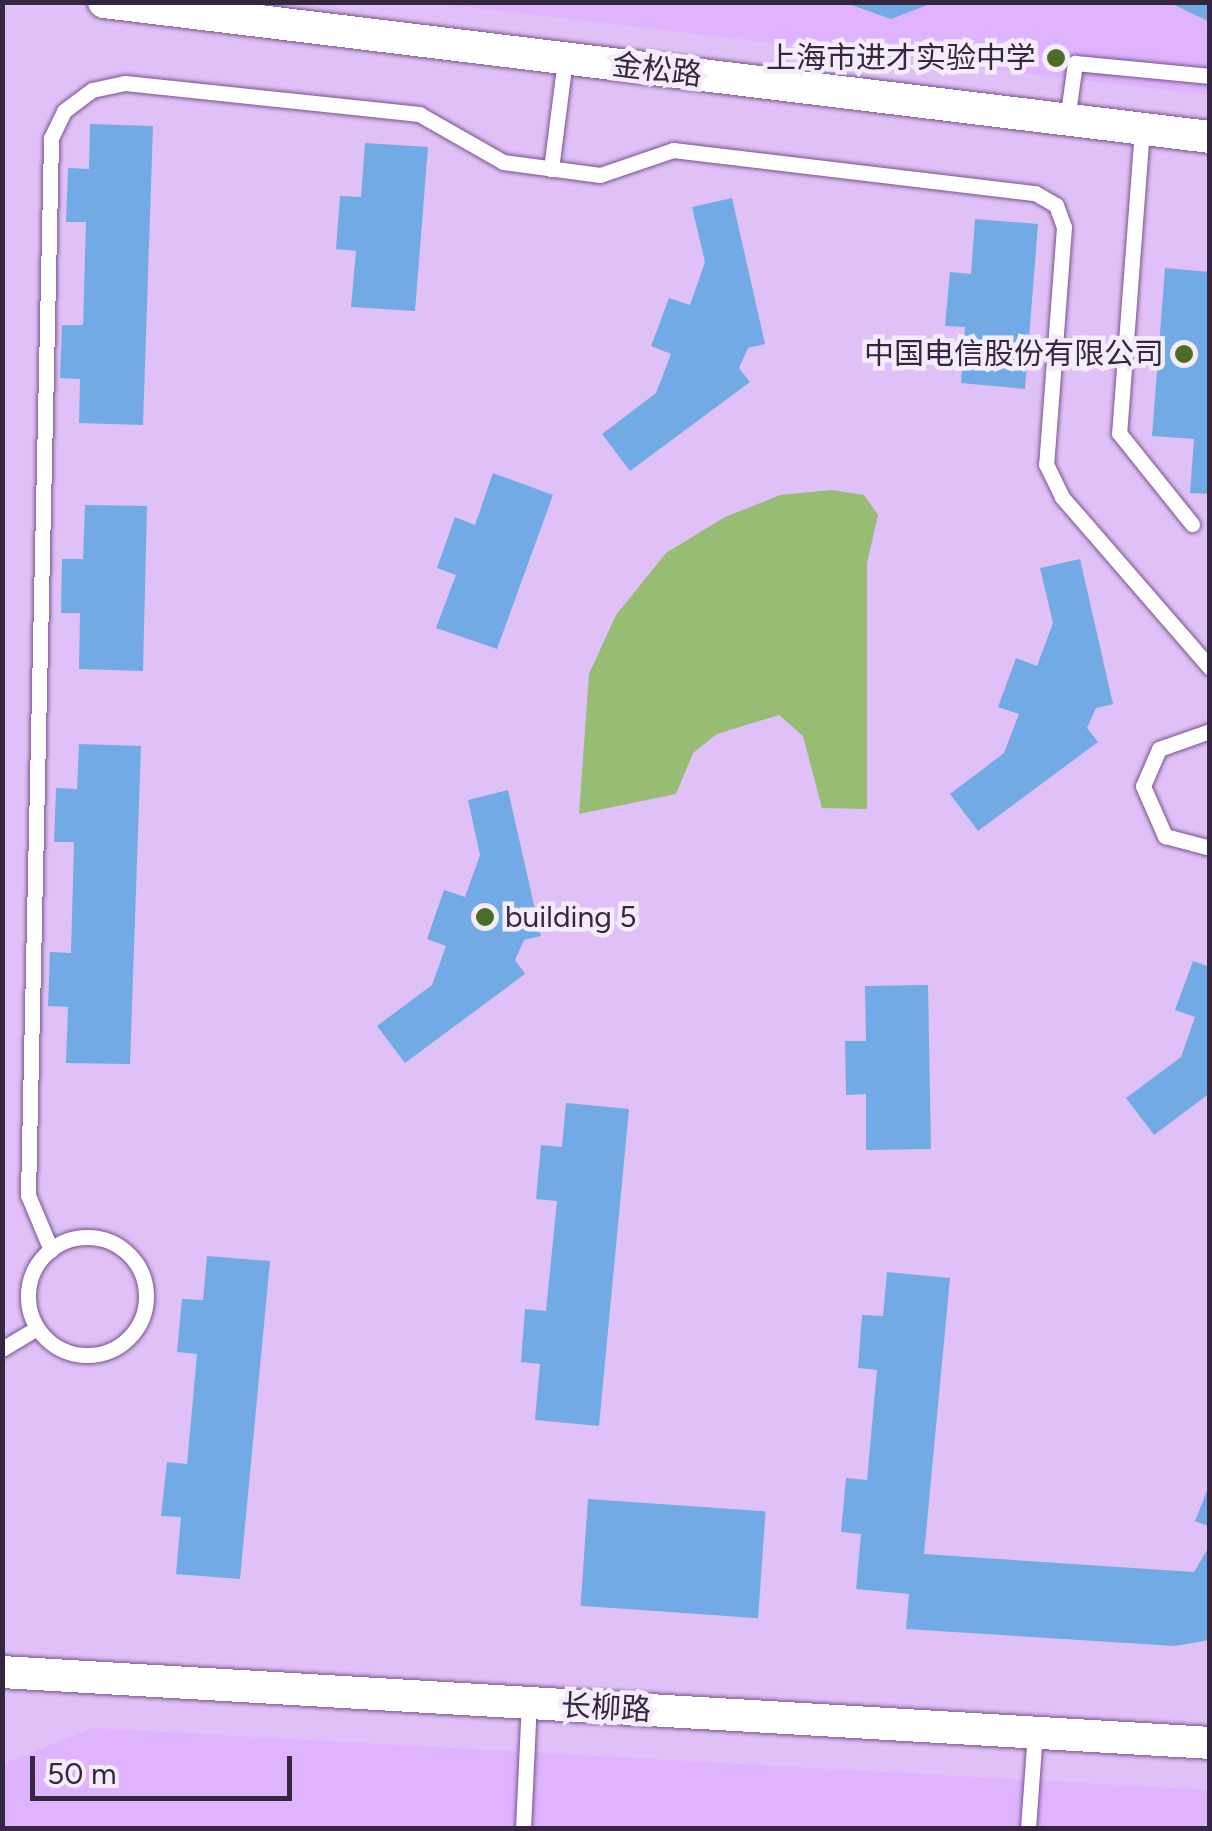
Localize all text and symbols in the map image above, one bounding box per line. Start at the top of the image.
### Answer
place label: 上海市进才实验中学 [766,40,1036,76]
street label: 金松路 [610,47,704,93]
marker: 上海市进才实验中学 [1045,47,1067,69]
place label: 中国电信股份有限公司 [864,336,1164,372]
marker: 中国电信股份有限公司 [1173,343,1195,365]
place label: building 5 [505,899,636,935]
marker: building 5 [474,906,496,928]
street label: 长柳路 [560,1688,652,1728]
scale bar [35,1736,298,1798]
text: 50 m [47,1755,116,1792]

